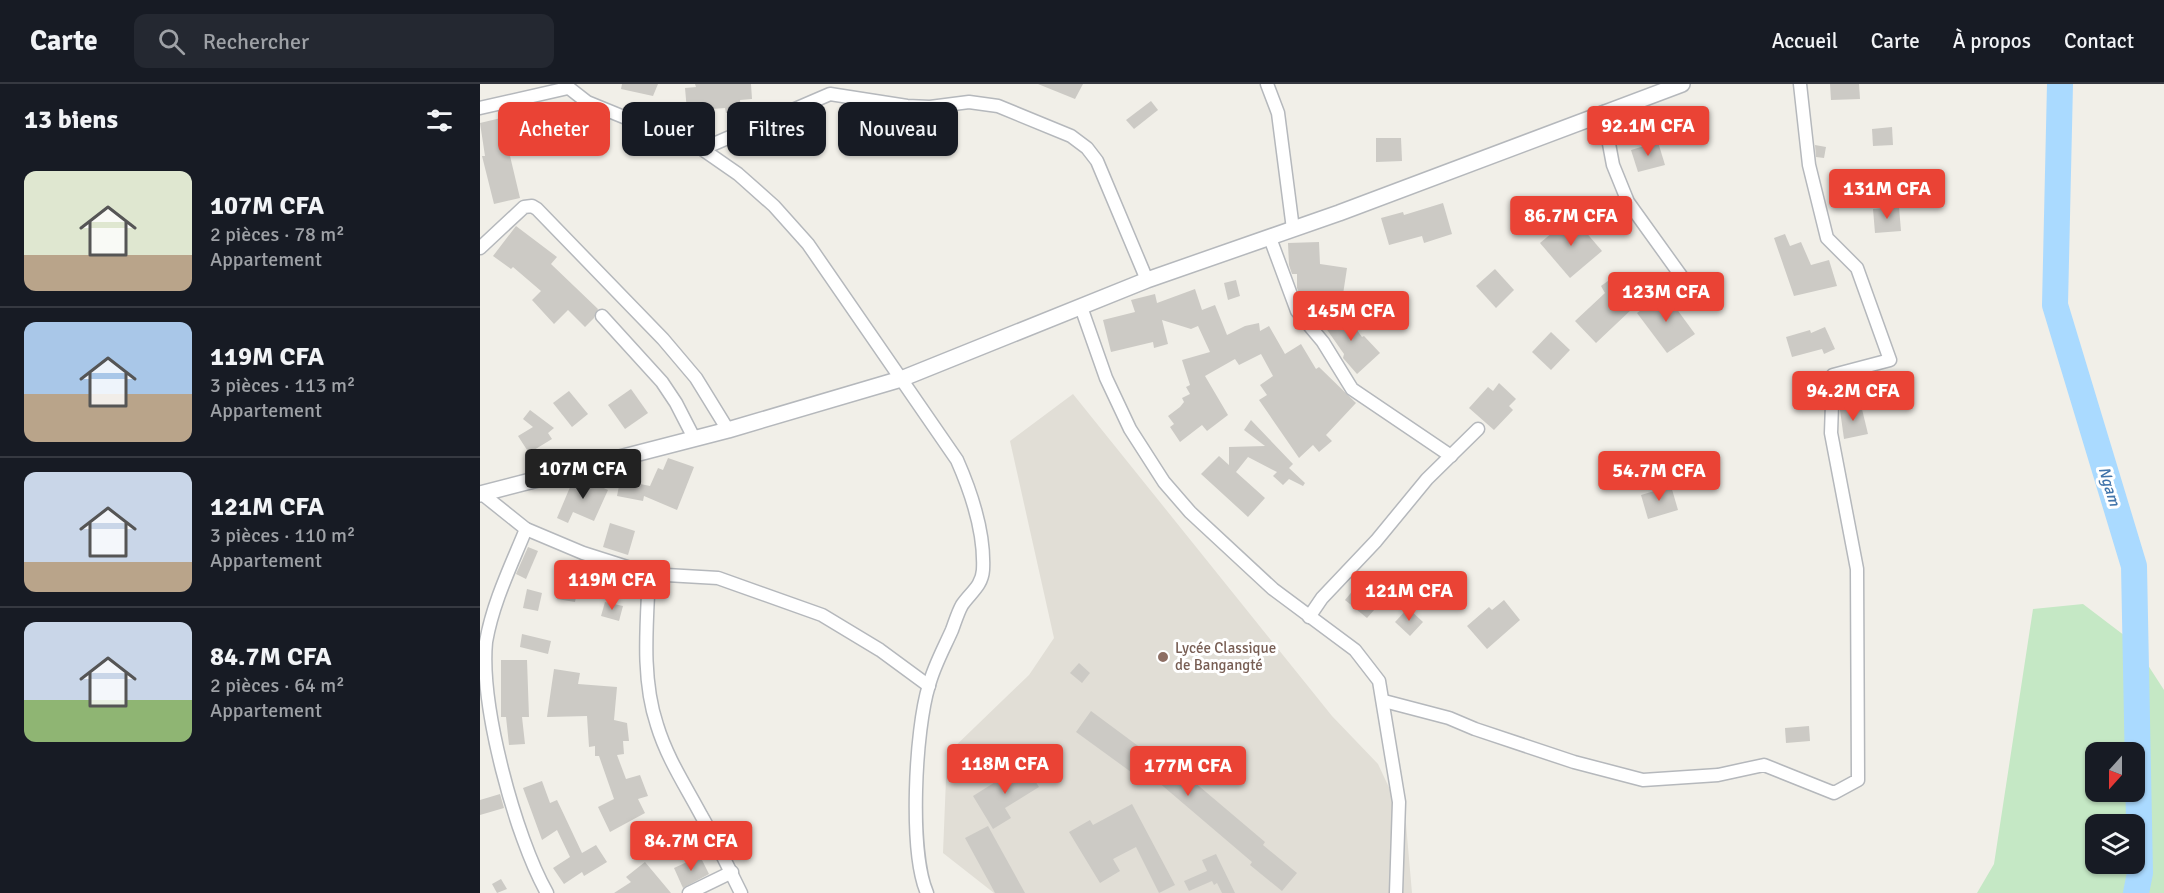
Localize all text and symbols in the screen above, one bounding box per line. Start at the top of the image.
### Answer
search box [134,14,554,68]
text: Carte [30,24,98,58]
icon: search [155,25,188,58]
text: Rechercher [203,28,309,55]
text: Accueil [1772,28,1838,54]
text: Carte [1871,28,1920,54]
text: À propos [1953,28,2031,54]
text: Contact [2064,28,2134,54]
chip: Acheter [498,102,610,156]
chip: Louer [622,102,715,156]
chip: Filtres [727,102,826,156]
chip: Nouveau [838,102,958,156]
text: 13 biens [24,104,118,136]
icon: filters [423,104,456,137]
pin: 92.1M CFA [1579,106,1717,157]
text: 92.1M CFA [1601,113,1695,138]
pin: 131M CFA [1825,169,1949,220]
text: 131M CFA [1843,176,1931,201]
text: 107M CFA [210,190,324,222]
icon: home [72,195,144,267]
pin: 86.7M CFA [1502,196,1640,247]
text: 86.7M CFA [1524,203,1618,228]
text: 2 pièces · 78 m² [210,222,345,247]
text: Appartement [210,247,322,272]
pin: 123M CFA [1604,272,1728,323]
text: 123M CFA [1622,279,1710,304]
pin: 145M CFA [1289,291,1413,342]
text: 145M CFA [1307,298,1395,323]
text: 119M CFA [210,341,324,373]
icon: home [72,346,144,418]
pin: 94.2M CFA [1784,371,1922,422]
text: 3 pièces · 113 m² [210,373,355,398]
text: 94.2M CFA [1806,378,1900,403]
text: Appartement [210,398,322,423]
pin: 107M CFA [521,449,645,500]
pin: 54.7M CFA [1590,451,1728,502]
text: 107M CFA [539,456,627,481]
text: 54.7M CFA [1612,458,1706,483]
water label: Ngam [2094,464,2125,510]
text: 121M CFA [210,491,324,523]
icon: home [72,496,144,568]
text: 3 pièces · 110 m² [210,523,355,548]
text: Appartement [210,548,322,573]
pin: 119M CFA [550,560,674,611]
text: 119M CFA [568,567,656,592]
pin: 121M CFA [1347,571,1471,622]
text: 121M CFA [1365,578,1453,603]
place label: Lycée Classique de Bangangté [1175,639,1276,674]
text: 84.7M CFA [210,641,332,673]
icon: home [72,646,144,718]
marker: Lycée Classique de Bangangté [1156,650,1170,664]
text: 2 pièces · 64 m² [210,673,345,698]
text: Appartement [210,698,322,723]
north arrow [2085,742,2145,802]
map controls [2085,742,2145,874]
pin: 118M CFA [943,744,1067,795]
pin: 177M CFA [1126,746,1250,797]
text: 118M CFA [961,751,1049,776]
text: 177M CFA [1144,753,1232,778]
button: layers [2085,814,2145,874]
pin: 84.7M CFA [622,821,760,872]
text: 84.7M CFA [644,828,738,853]

